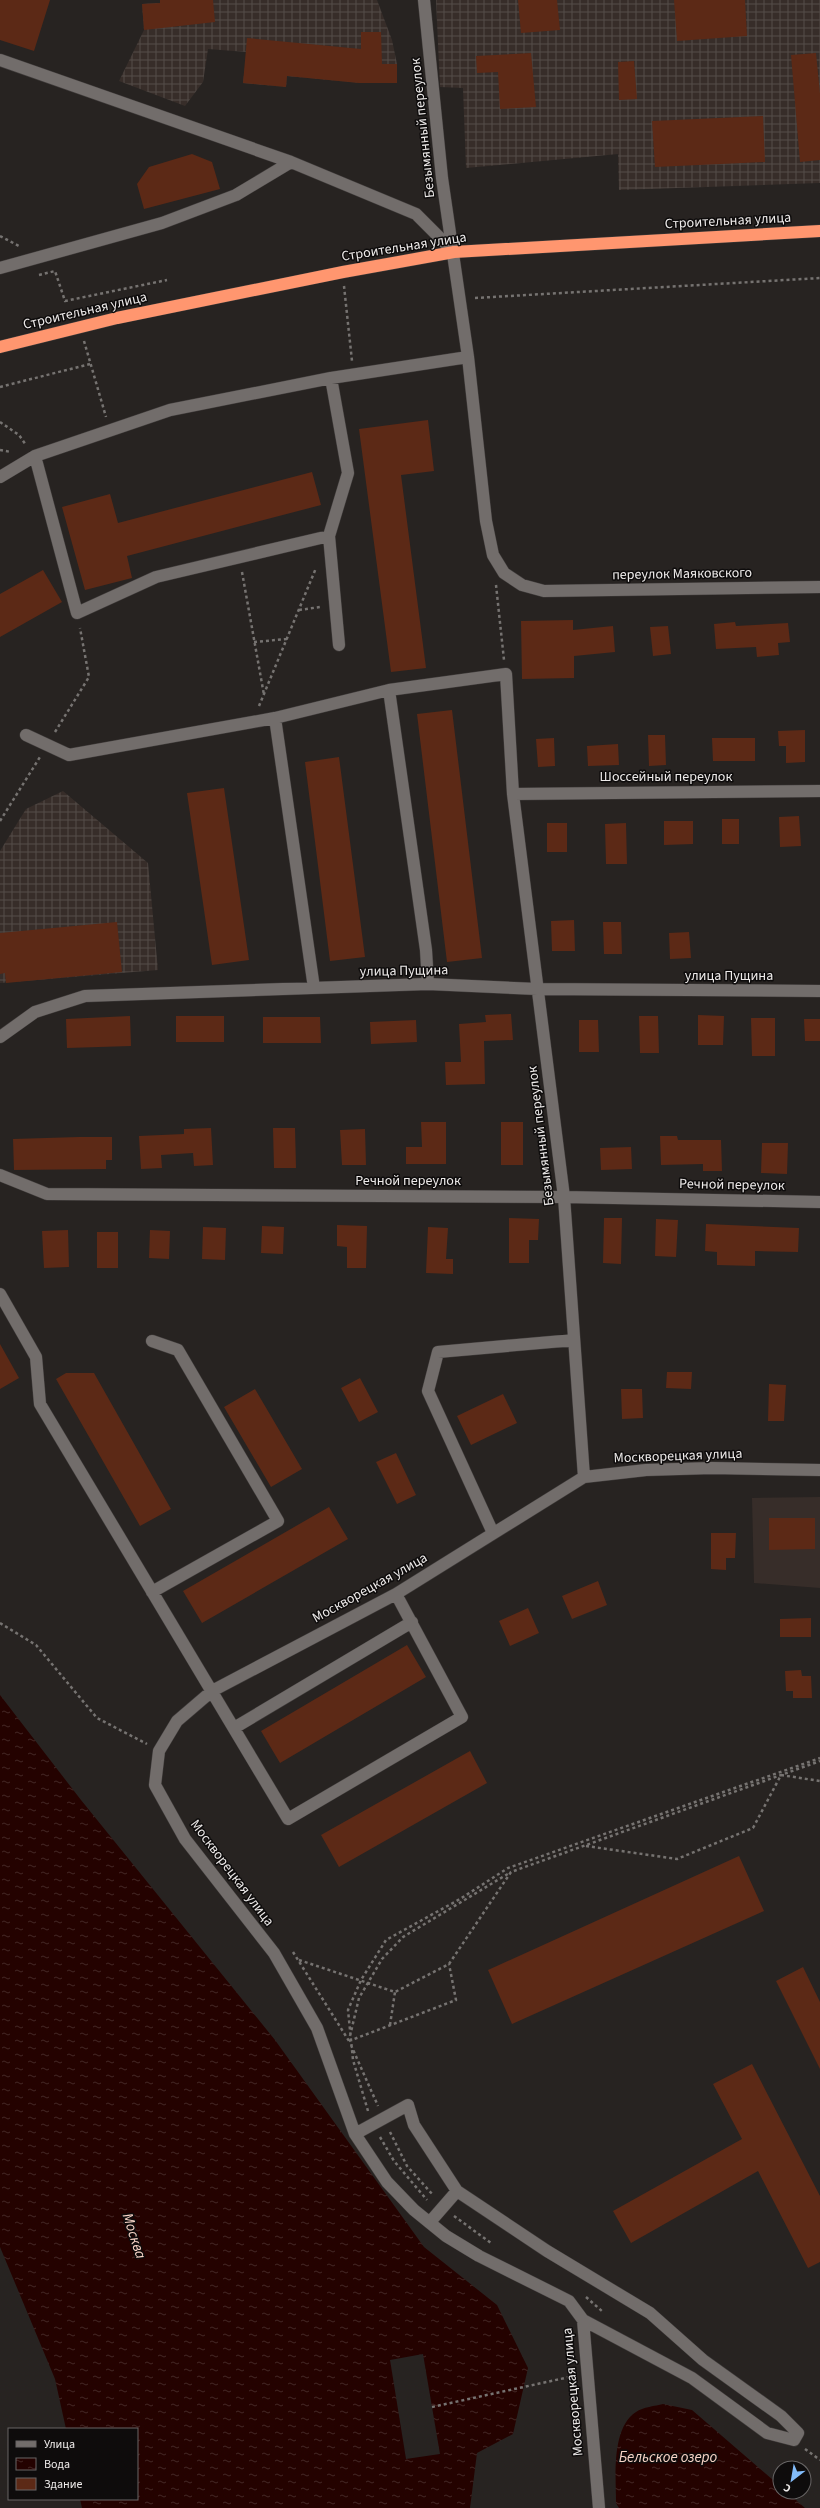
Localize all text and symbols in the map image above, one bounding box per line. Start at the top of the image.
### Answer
street label: Безымянный переулок [406,57,440,199]
street label: Строительная улица [664,208,792,234]
street label: Строительная улица [340,227,468,267]
street label: Строительная улица [21,287,149,335]
street label: переулок Маяковского [612,563,752,585]
street label: Шоссейный переулок [600,767,732,787]
street label: улица Пущина [360,960,448,982]
street label: улица Пущина [685,966,773,986]
street label: Безымянный переулок [522,1065,559,1207]
street label: Речной переулок [355,1171,461,1191]
street label: Речной переулок [679,1174,785,1196]
street label: Москворецкая улица [613,1444,743,1468]
street label: Москворецкая улица [309,1548,431,1628]
street label: Москворецкая улица [185,1816,279,1930]
water label: Москва [117,2210,151,2262]
street label: Москворецкая улица [557,2327,589,2457]
legend [8,2428,138,2500]
text: Улица [44,2436,75,2453]
water label: Бельское озеро [619,2447,718,2468]
text: Вода [44,2456,70,2473]
north arrow [772,2460,812,2500]
text: Здание [44,2476,83,2493]
text: С [780,2480,794,2496]

